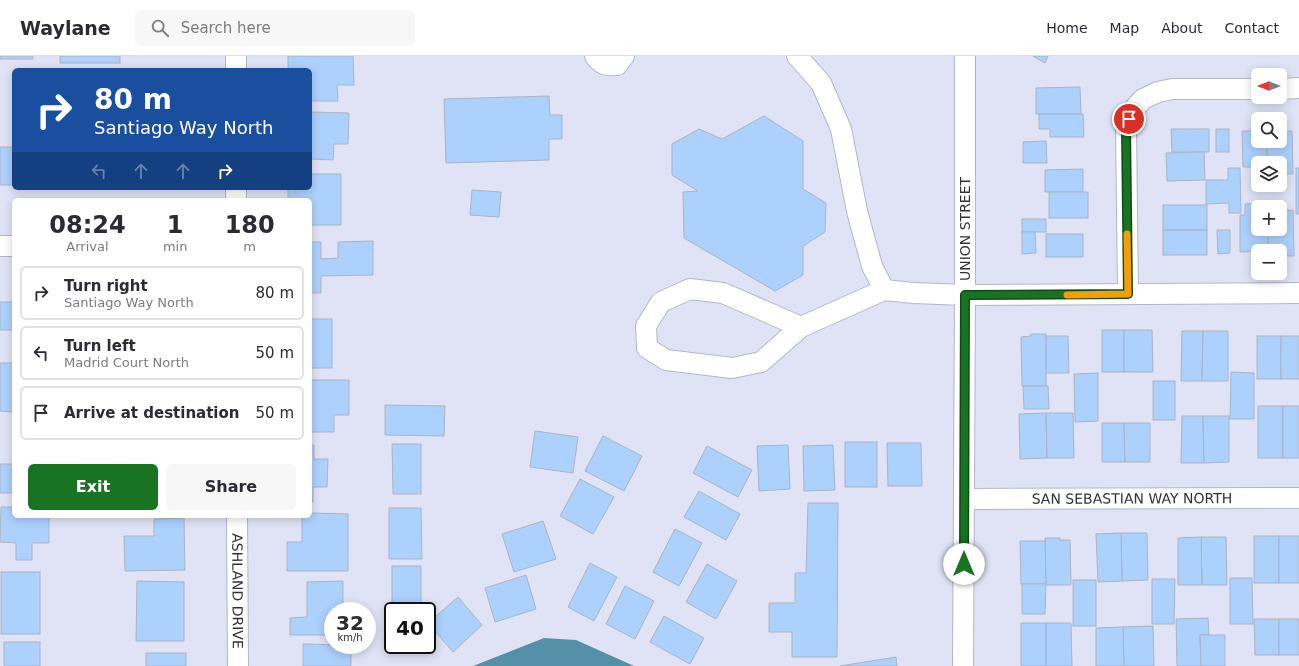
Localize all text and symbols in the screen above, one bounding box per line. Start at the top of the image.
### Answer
search box [135,10,415,46]
text: Waylane [20,17,111,39]
icon: search [149,17,171,39]
text: Search here [181,19,271,37]
text: Home [1046,20,1088,36]
text: Map [1110,20,1139,36]
text: About [1161,20,1203,36]
text: Contact [1225,20,1279,36]
north arrow [1251,68,1287,104]
map controls [1251,68,1287,280]
text: 80 m [94,83,172,116]
icon: right [28,84,80,136]
pin [1112,102,1146,136]
icon: arrive [1118,108,1140,130]
button: search [1251,112,1287,148]
text: Santiago Way North [94,117,274,138]
button: layers [1251,156,1287,192]
icon: left [88,160,110,182]
icon: ahead [130,160,152,182]
icon: ahead [172,160,194,182]
icon: right [214,160,236,182]
street label: UNION STREET [957,176,973,281]
button: + [1251,200,1287,236]
text: 08:24 [49,211,126,239]
text: 1 [167,211,183,239]
text: 180 [225,211,275,239]
text: Arrival [66,239,109,254]
text: min [163,239,187,254]
text: m [243,239,256,254]
button: − [1251,244,1287,280]
text: Turn right [64,277,148,295]
icon: right [30,282,52,304]
text: 80 m [256,284,294,302]
text: Santiago Way North [64,295,194,310]
text: Turn left [64,337,136,355]
icon: left [30,342,52,364]
text: 50 m [256,344,294,362]
text: Madrid Court North [64,355,189,370]
icon: arrive [30,402,52,424]
text: Arrive at destination [64,404,239,422]
text: 50 m [256,404,294,422]
button: Exit [28,464,158,510]
button: Share [166,464,296,510]
street label: SAN SEBASTIAN WAY NORTH [1032,490,1232,507]
street label: ASHLAND DRIVE [229,533,246,649]
position arrow [943,543,985,585]
speed limit sign: 40 [384,602,436,654]
text: 32 [336,611,364,635]
text: km/h [337,632,363,643]

